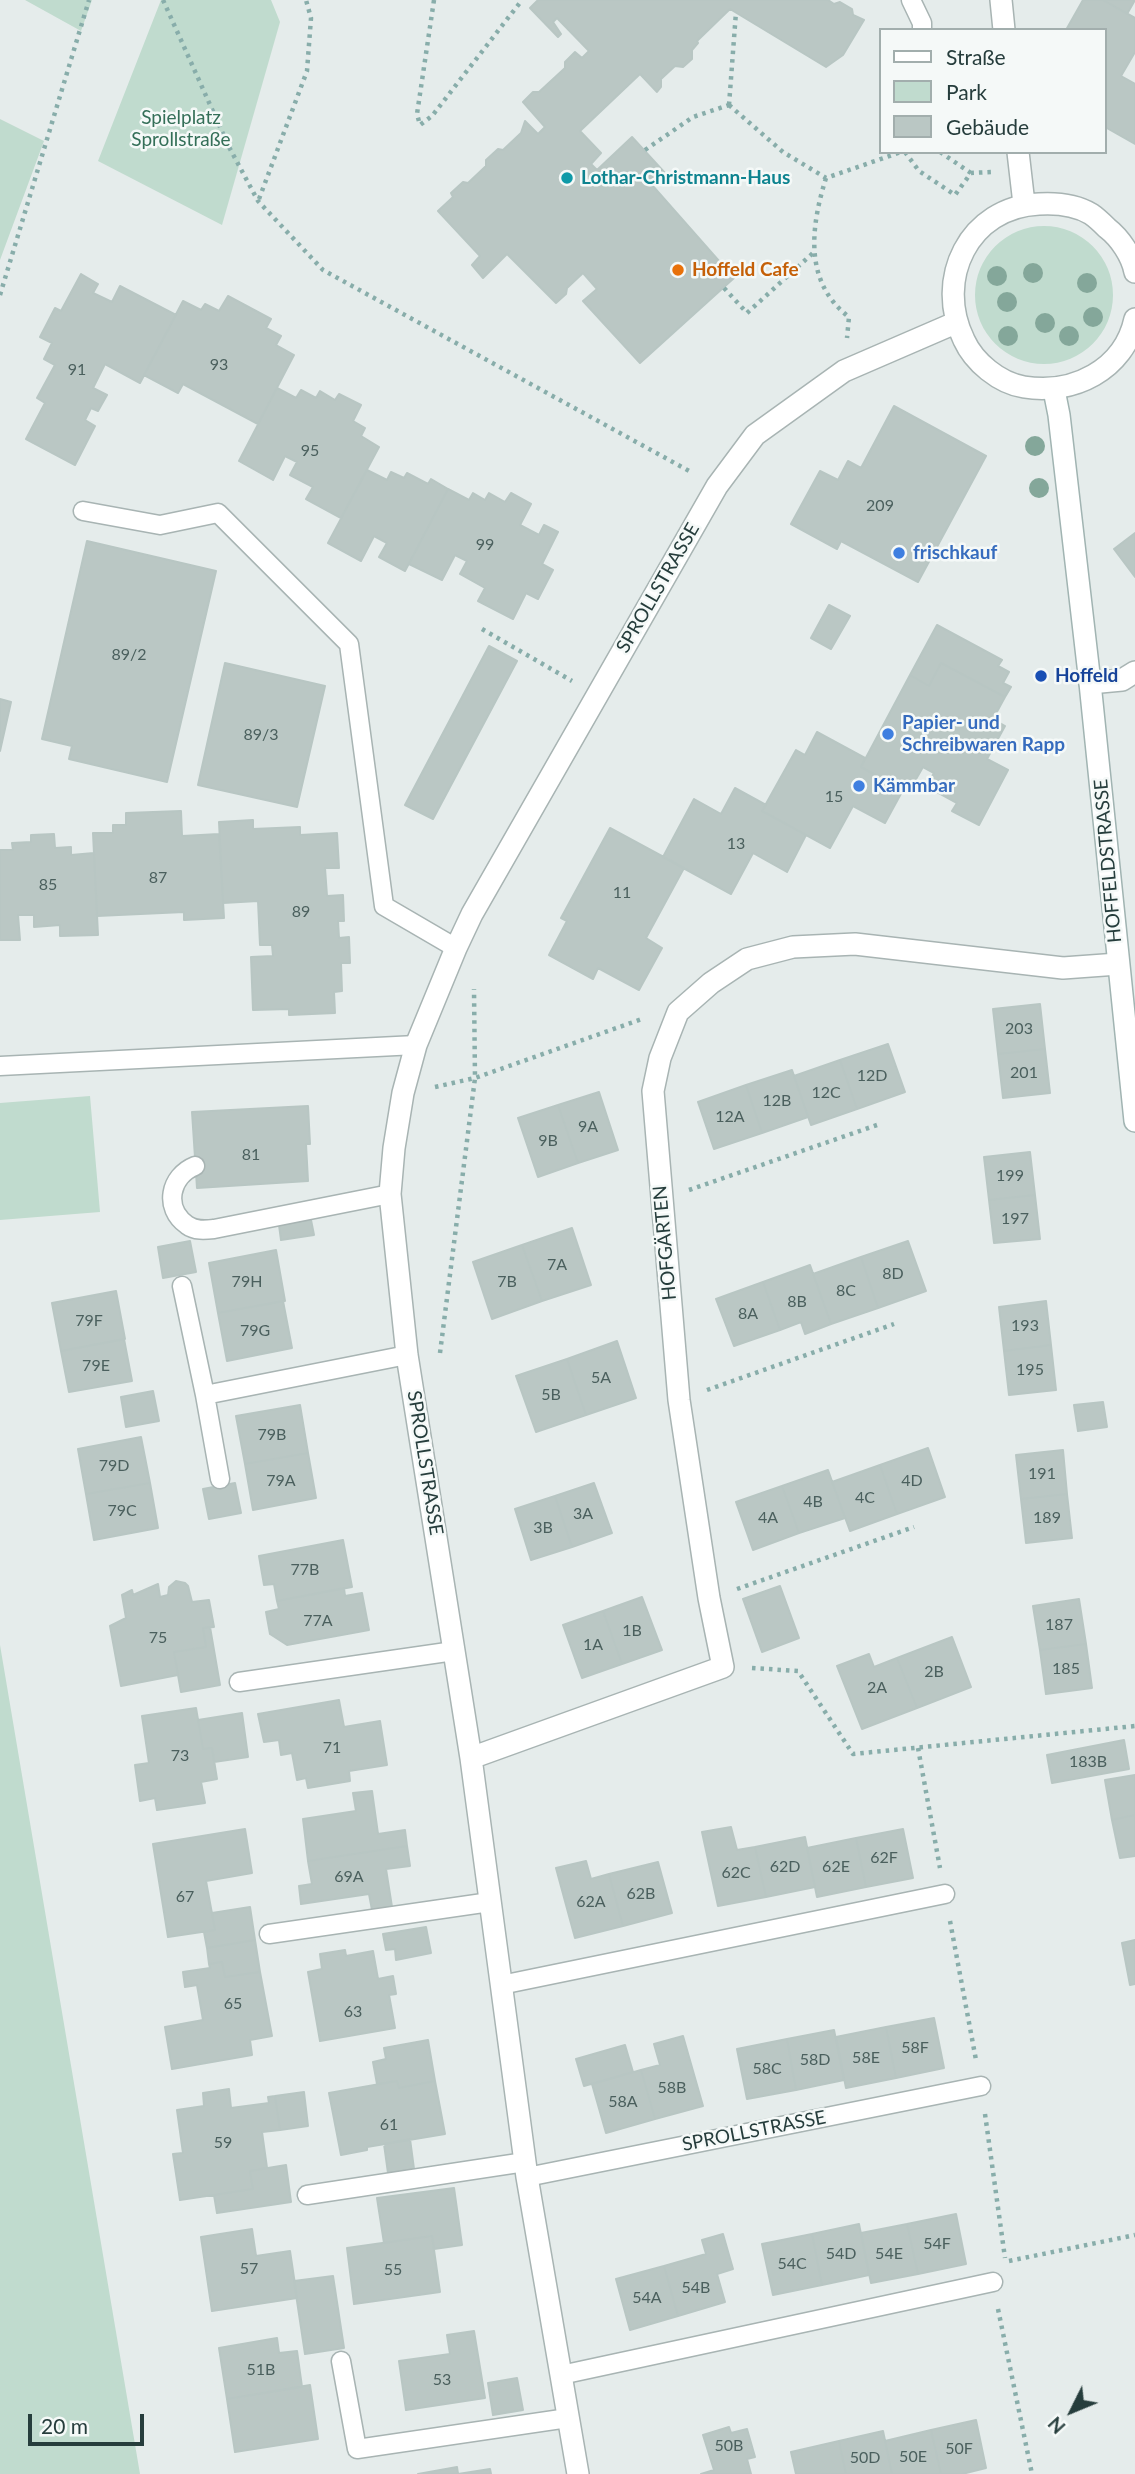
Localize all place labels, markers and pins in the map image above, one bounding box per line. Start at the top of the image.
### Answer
place label: Lothar-Christmann-Haus [581,167,790,189]
marker: Lothar-Christmann-Haus [559,170,575,186]
place label: Hoffeld Cafe [692,259,799,281]
marker: Hoffeld Cafe [670,262,686,278]
place label: frischkauf [913,542,997,564]
marker: frischkauf [891,545,907,561]
place label: Hoffeld [1055,665,1118,687]
marker: Hoffeld [1033,668,1049,684]
place label: Papier- und Schreibwaren Rapp [902,712,1065,756]
marker: Papier- und Schreibwaren Rapp [880,726,896,742]
place label: Kämmbar [873,775,955,797]
marker: Kämmbar [851,778,867,794]

